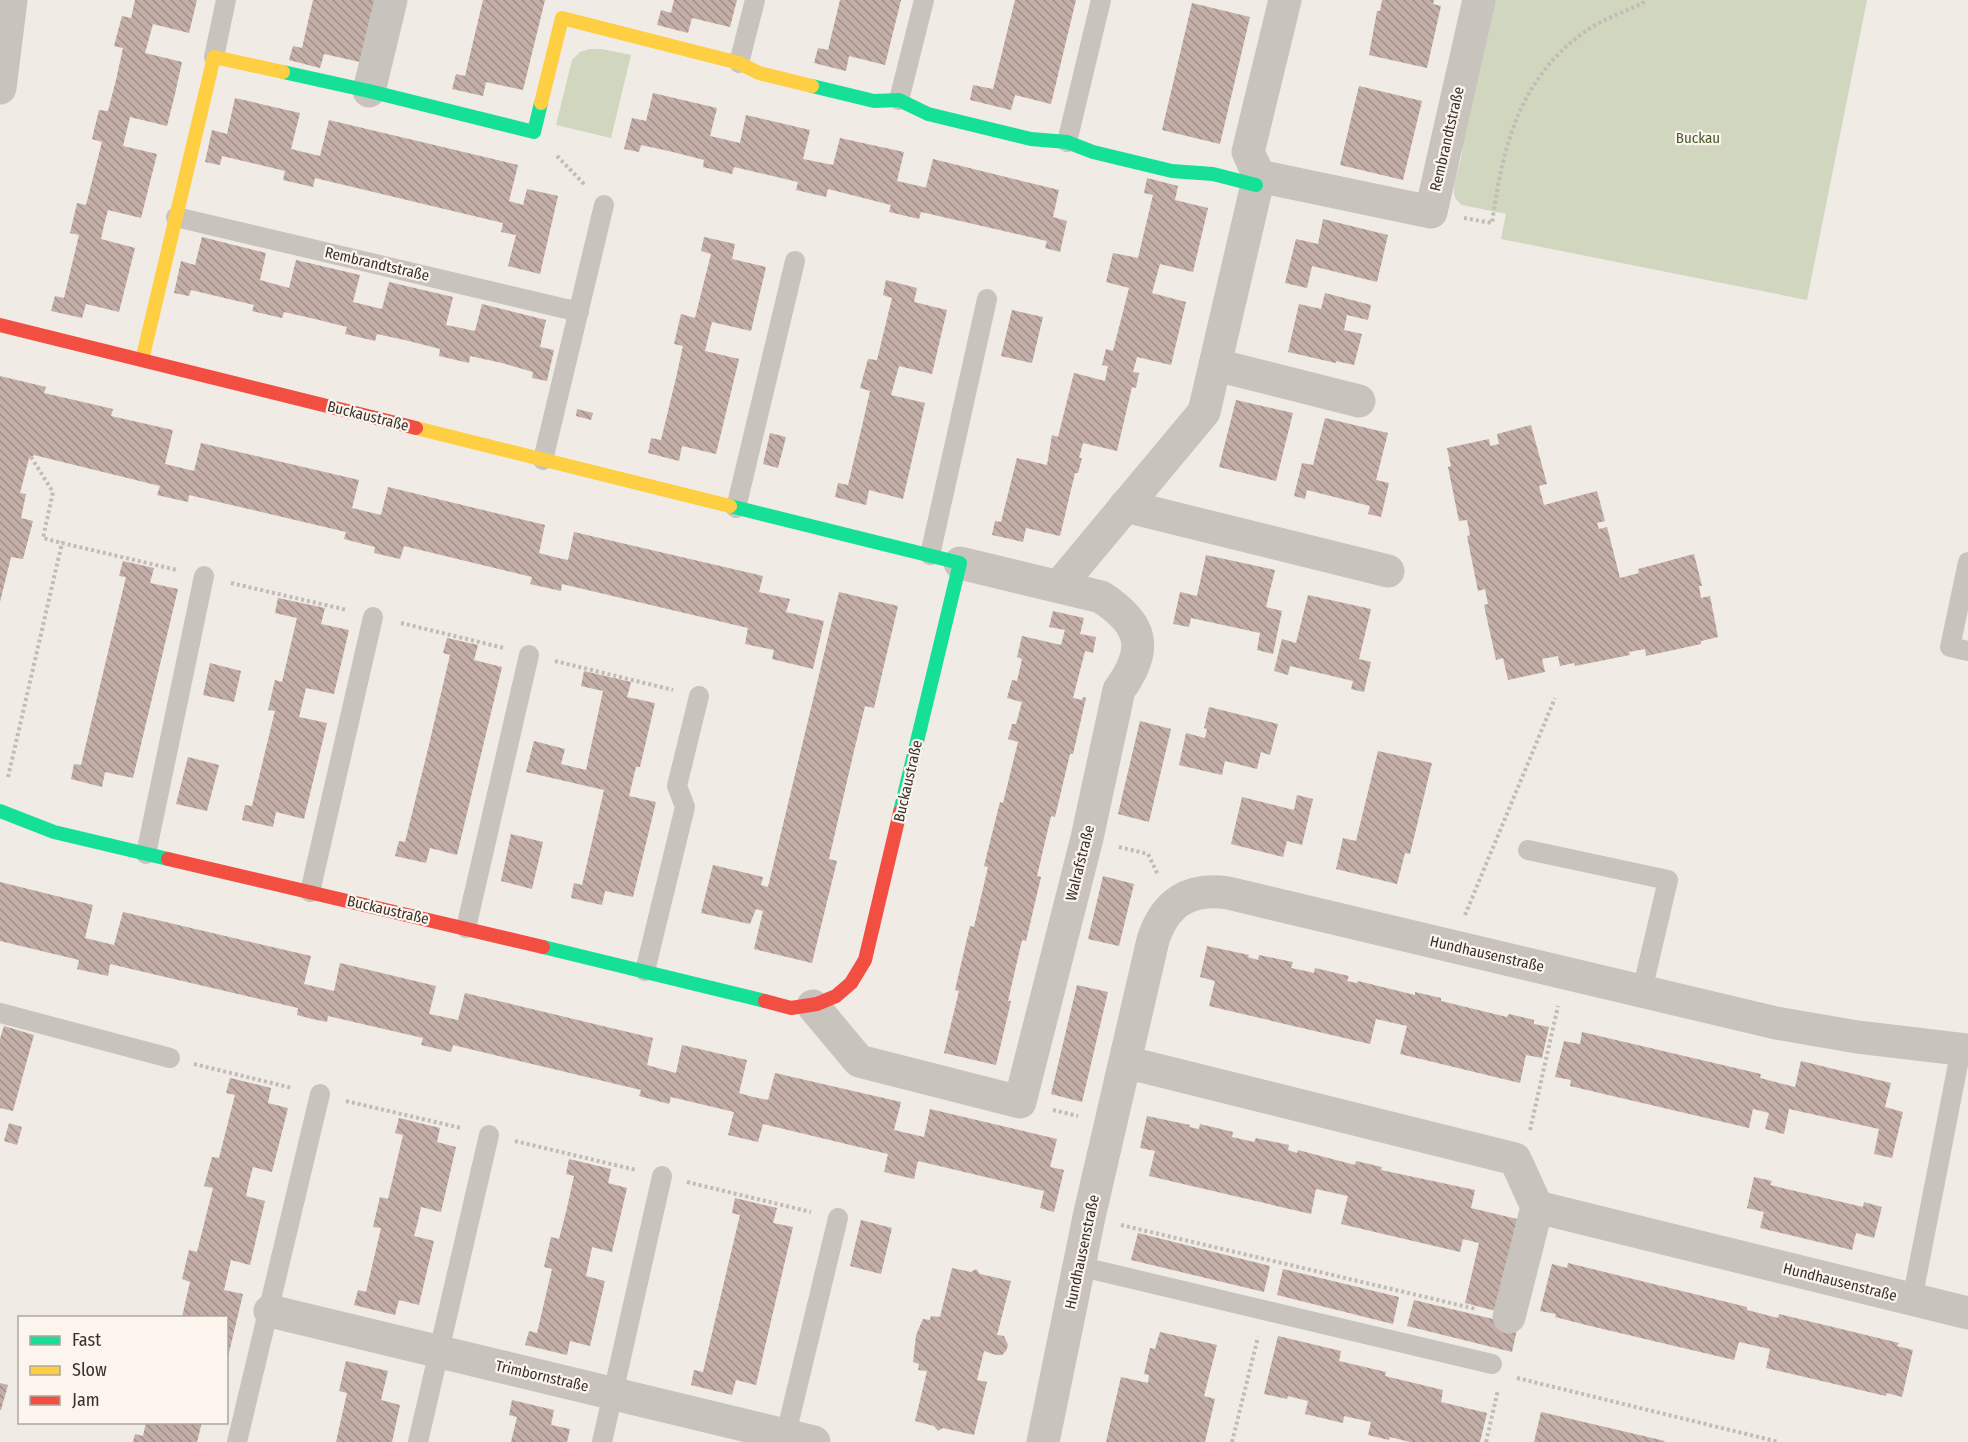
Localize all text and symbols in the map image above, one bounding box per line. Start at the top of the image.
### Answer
street label: Rembrandtstraße [1426,85,1468,193]
park label: Buckau [1676,129,1720,147]
street label: Rembrandtstraße [323,243,431,285]
street label: Buckaustraße [325,397,411,435]
street label: Buckaustraße [890,738,926,824]
street label: Walrafstraße [1062,823,1098,903]
street label: Buckaustraße [345,892,431,928]
street label: Hundhausenstraße [1428,932,1546,976]
street label: Hundhausenstraße [1061,1193,1103,1311]
street label: Hundhausenstraße [1781,1259,1899,1305]
legend [18,1316,228,1424]
text: Fast [72,1329,101,1351]
street label: Trimbornstraße [494,1357,590,1395]
text: Slow [72,1359,107,1381]
text: Jam [72,1389,100,1411]

